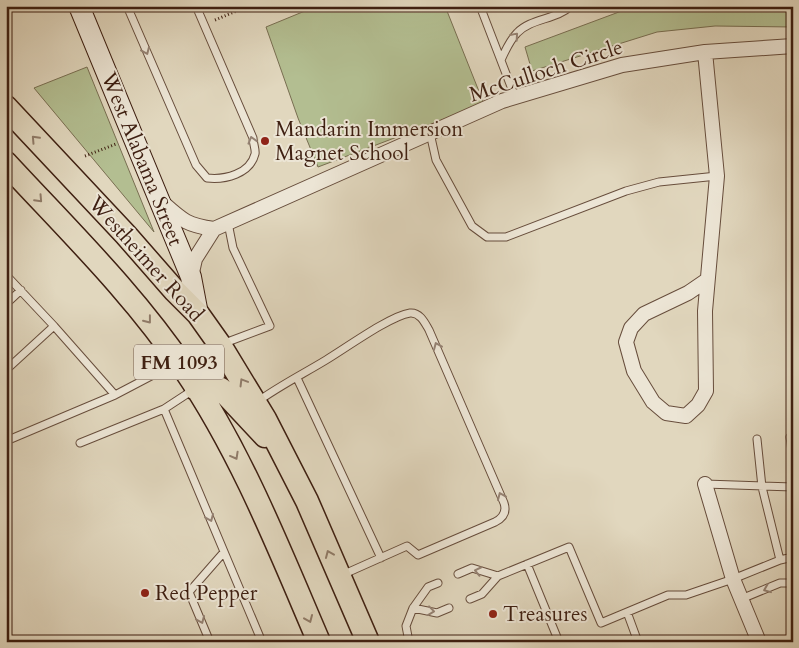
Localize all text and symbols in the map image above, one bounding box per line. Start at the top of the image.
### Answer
one-way arrow [510,32,519,41]
street label: McCulloch Circle [466,33,626,109]
one-way arrow [140,46,151,55]
street label: West Alabama Street [94,67,190,250]
place label: Mandarin Immersion Magnet School [275,115,463,168]
one-way arrow [32,135,41,144]
marker: Mandarin Immersion Magnet School [259,135,271,147]
one-way arrow [248,137,258,145]
street label: Westheimer Road [81,189,210,328]
one-way arrow [33,193,42,202]
one-way arrow [142,314,150,323]
one-way arrow [432,343,442,351]
road number: FM 1093 [134,344,224,380]
one-way arrow [239,378,249,387]
one-way arrow [229,451,239,460]
one-way arrow [497,492,507,501]
one-way arrow [204,513,215,522]
one-way arrow [325,550,336,559]
one-way arrow [473,566,482,577]
place label: Red Pepper [155,579,258,608]
one-way arrow [763,583,771,593]
marker: Red Pepper [139,587,151,599]
place label: Treasures [503,600,587,629]
one-way arrow [428,605,436,616]
marker: Treasures [487,608,499,620]
one-way arrow [303,614,314,623]
one-way arrow [195,615,205,624]

